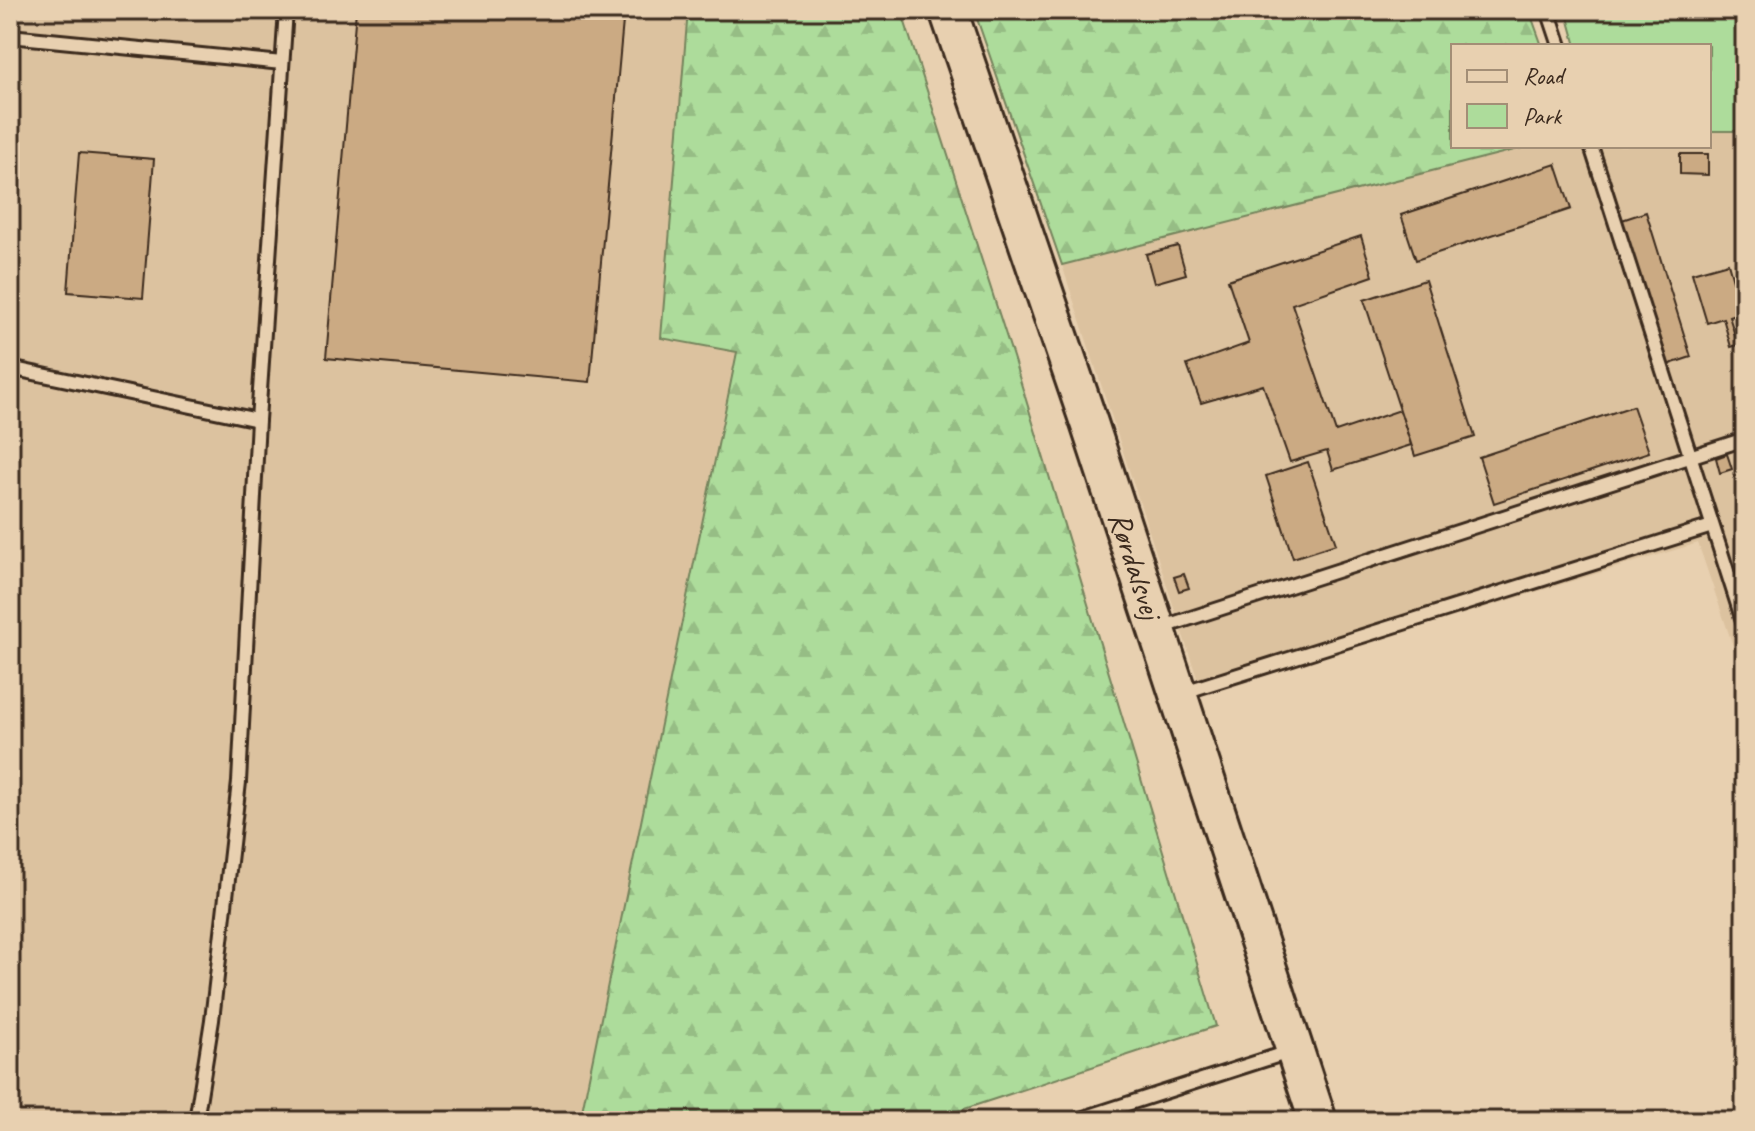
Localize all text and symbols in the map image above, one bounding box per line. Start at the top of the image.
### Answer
legend [1451,44,1711,148]
text: Road [1523,61,1567,91]
text: Park [1523,101,1563,131]
street label: Rørdalsvej [1099,506,1173,627]

